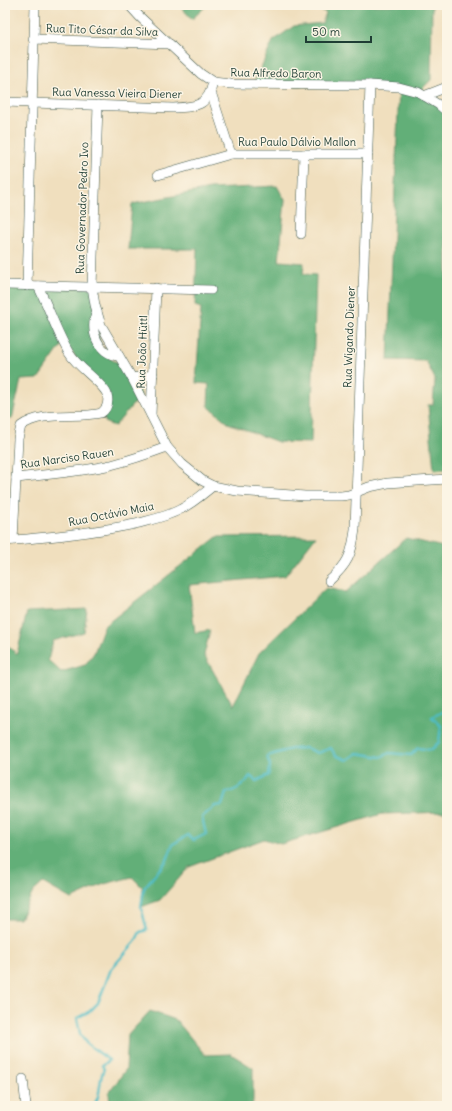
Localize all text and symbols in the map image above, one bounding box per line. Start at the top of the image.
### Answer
scale bar [306,18,371,44]
street label: Rua Tito César da Silva [46,21,158,39]
text: 50 m [312,24,341,39]
street label: Rua Alfredo Baron [230,65,322,81]
street label: Rua Vanessa Vieira Diener [52,85,183,101]
street label: Rua Paulo Dálvio Mallon [238,135,356,149]
street label: Rua Governador Pedro Ivo [73,142,91,274]
street label: Rua Wigando Diener [340,285,358,388]
street label: Rua João Hüttl [134,315,150,389]
street label: Rua Narciso Rauen [19,445,115,471]
street label: Rua Octávio Maia [67,499,155,529]

